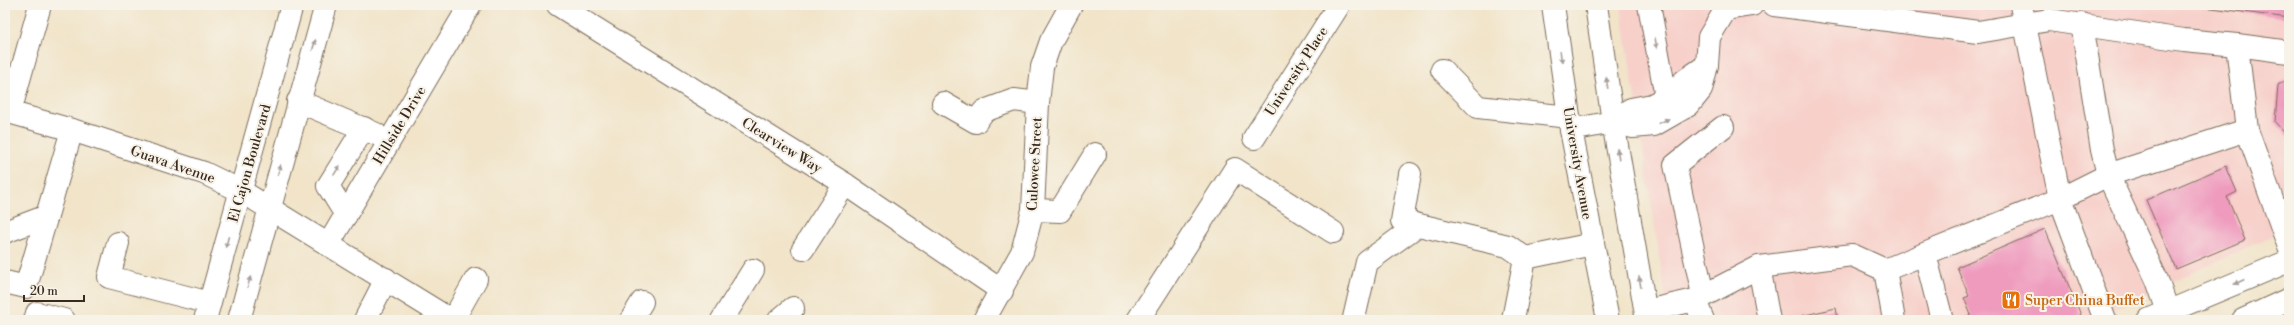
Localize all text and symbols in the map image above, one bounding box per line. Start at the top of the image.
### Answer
street label: University Place [1261,23,1332,120]
one-way arrow [1653,37,1659,49]
one-way arrow [311,39,317,51]
one-way arrow [1558,51,1564,63]
one-way arrow [1604,77,1610,89]
street label: Hillside Drive [369,83,430,168]
street label: El Cajon Boulevard [225,102,275,224]
street label: University Avenue [1558,105,1596,221]
street label: Clearview Way [738,114,825,178]
street label: Culowee Street [1024,117,1046,211]
one-way arrow [1658,117,1670,124]
street label: Guava Avenue [128,142,217,188]
one-way arrow [1615,147,1621,160]
one-way arrow [276,164,282,176]
one-way arrow [333,165,341,175]
one-way arrow [223,236,229,248]
one-way arrow [246,276,252,288]
one-way arrow [1637,276,1643,288]
scale bar [24,277,84,303]
one-way arrow [2234,279,2245,285]
text: 20 m [30,284,58,299]
restaurant icon: Super China Buffet [2000,289,2022,311]
place label: Super China Buffet [2025,292,2145,310]

